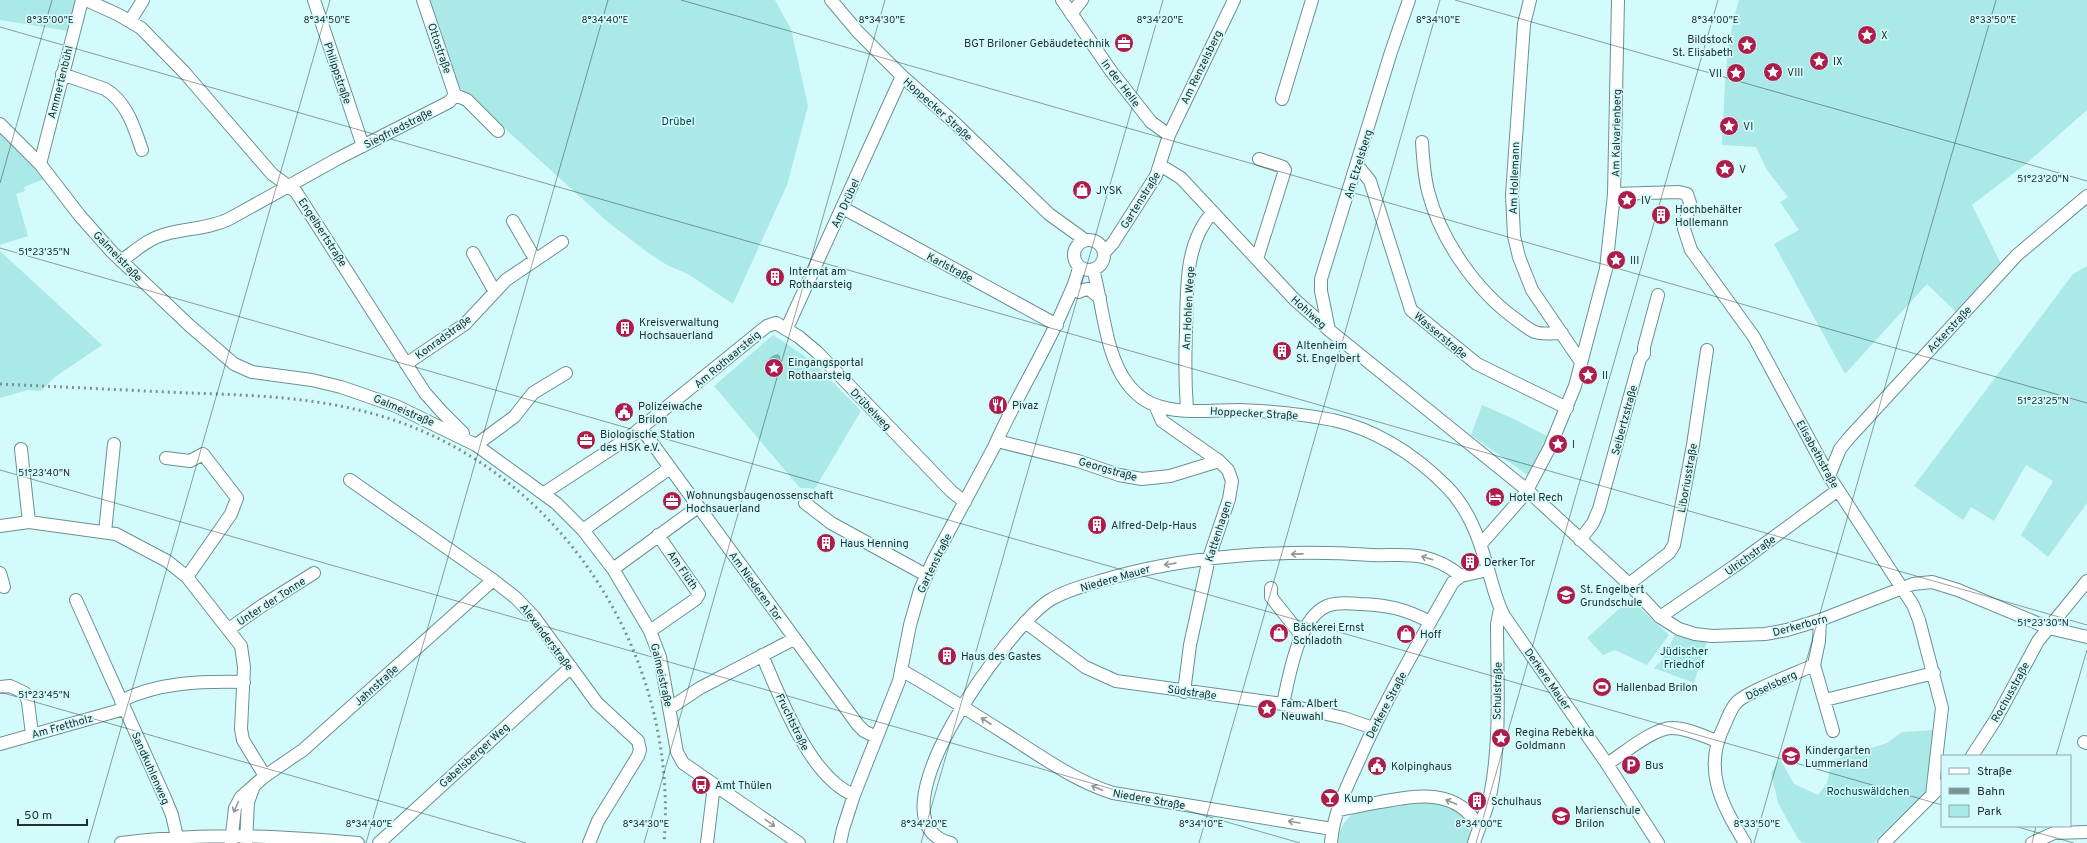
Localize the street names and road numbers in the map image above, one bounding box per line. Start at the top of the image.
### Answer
street label: Ottostraße [424,21,454,76]
street label: Am Renzelsberg [1178,28,1226,107]
street label: Philippstraße [320,41,354,106]
street label: Ammertenbühl [45,44,77,120]
street label: In der Helle [1098,57,1143,110]
street label: Hoppecker Straße [900,75,975,145]
street label: Am Kalvarienberg [1609,89,1625,177]
street label: Siegfriedstraße [362,106,435,152]
street label: Am Etzelsberg [1342,128,1376,201]
street label: Am Hollemann [1507,141,1523,215]
street label: Gartenstraße [1118,169,1164,232]
street label: Am Drübel [828,177,863,230]
street label: Engelbertstraße [295,195,350,270]
street label: Galmeistraße [90,228,145,285]
street label: Karlstraße [924,250,975,286]
street label: Am Hohlen Wege [1180,266,1198,350]
street label: Hohlweg [1288,293,1329,332]
street label: Ackerstraße [1924,303,1975,356]
street label: Wasserstraße [1411,309,1470,362]
street label: Konradstraße [413,313,475,363]
street label: Am Rothaarsteig [692,328,764,392]
street label: Seibertzstraße [1609,384,1641,457]
street label: Drübelweg [847,386,894,434]
street label: Galmeistraße [371,392,436,430]
street label: Hoppecker Straße [1209,405,1299,423]
street label: Elisabethstraße [1793,418,1842,491]
street label: Liboriusstraße [1675,442,1701,514]
street label: Georgstraße [1077,455,1139,485]
street label: Kattenhagen [1202,499,1235,564]
street label: Gartenstraße [914,531,955,596]
street label: Ulrichstraße [1722,533,1779,579]
street label: Am Flüth [664,548,701,593]
street label: Am Niederen Tor [725,549,786,625]
street label: Niedere Mauer [1079,562,1153,596]
street label: Unter der Tonne [234,574,309,629]
street label: Alexanderstraße [516,601,576,674]
street label: Derkerborn [1771,612,1829,640]
street label: Galmeistraße [647,642,675,709]
street label: Derkere Mauer [1521,646,1574,714]
street label: Rochusstraße [1989,660,2033,725]
street label: Jahnstraße [352,662,402,709]
street label: Schulstraße [1490,662,1506,720]
street label: Döselsberg [1743,668,1799,704]
street label: Derkere Straße [1363,670,1410,741]
street label: Südstraße [1166,683,1217,703]
street label: Fruchtstraße [772,692,812,753]
street label: Am Frettholz [30,711,95,742]
street label: Gabelsberger Weg [436,720,513,791]
street label: Sandkuhlenweg [128,730,172,807]
street label: Niedere Straße [1111,787,1186,813]

